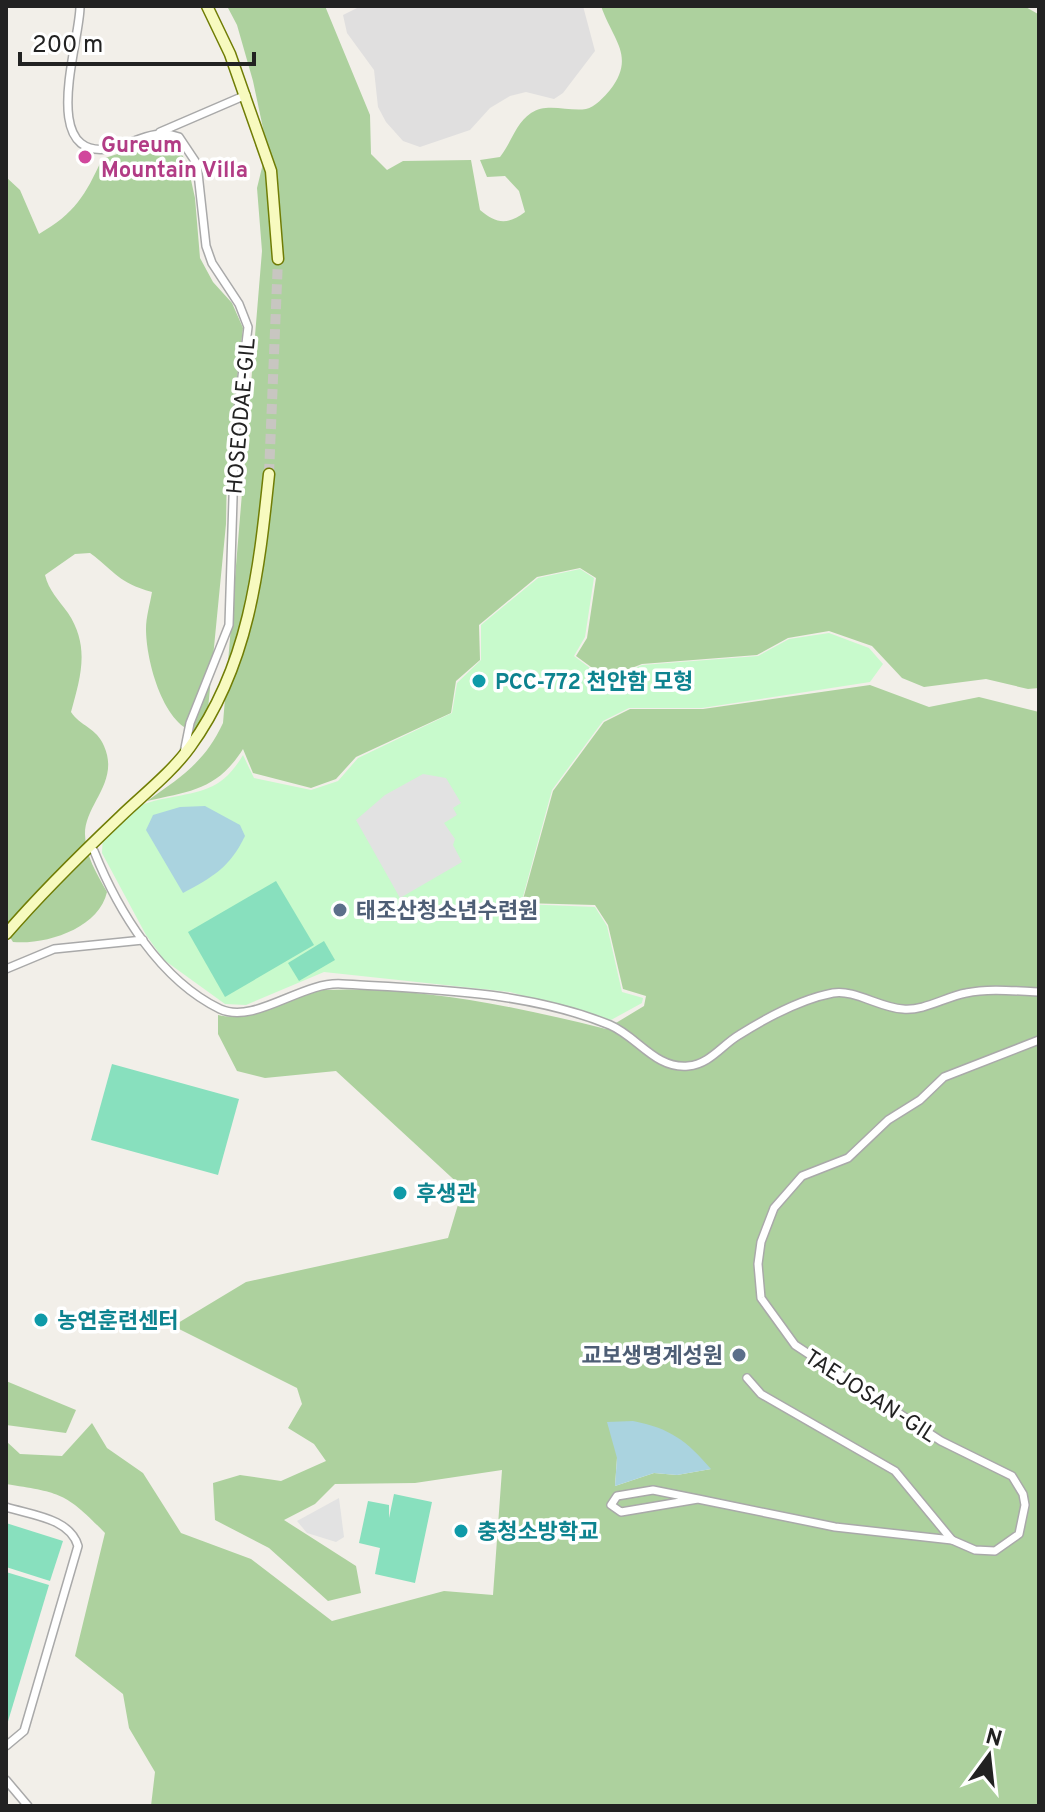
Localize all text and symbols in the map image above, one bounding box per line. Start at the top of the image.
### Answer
scale bar [20,16,254,66]
text: 200 m [32,31,103,61]
place label: Gureum Mountain Villa [101,133,248,185]
marker: Gureum Mountain Villa [76,148,94,166]
street label: HOSEODAE-GIL [222,337,263,496]
place label: PCC-772 천안함 모형 [495,670,693,697]
marker: PCC-772 천안함 모형 [470,672,488,690]
place label: 태조산청소년수련원 [356,899,538,926]
marker: 태조산청소년수련원 [331,901,349,919]
place label: 후생관 [416,1182,477,1209]
marker: 후생관 [391,1184,409,1202]
place label: 농연훈련센터 [57,1309,178,1336]
marker: 농연훈련센터 [32,1311,50,1329]
place label: 교보생명계성원 [581,1344,723,1371]
street label: TAEJOSAN-GIL [799,1344,941,1450]
marker: 교보생명계성원 [730,1346,748,1364]
place label: 충청소방학교 [477,1520,598,1547]
marker: 충청소방학교 [452,1522,470,1540]
north arrow [949,1716,1029,1796]
text: N [982,1724,1005,1754]

